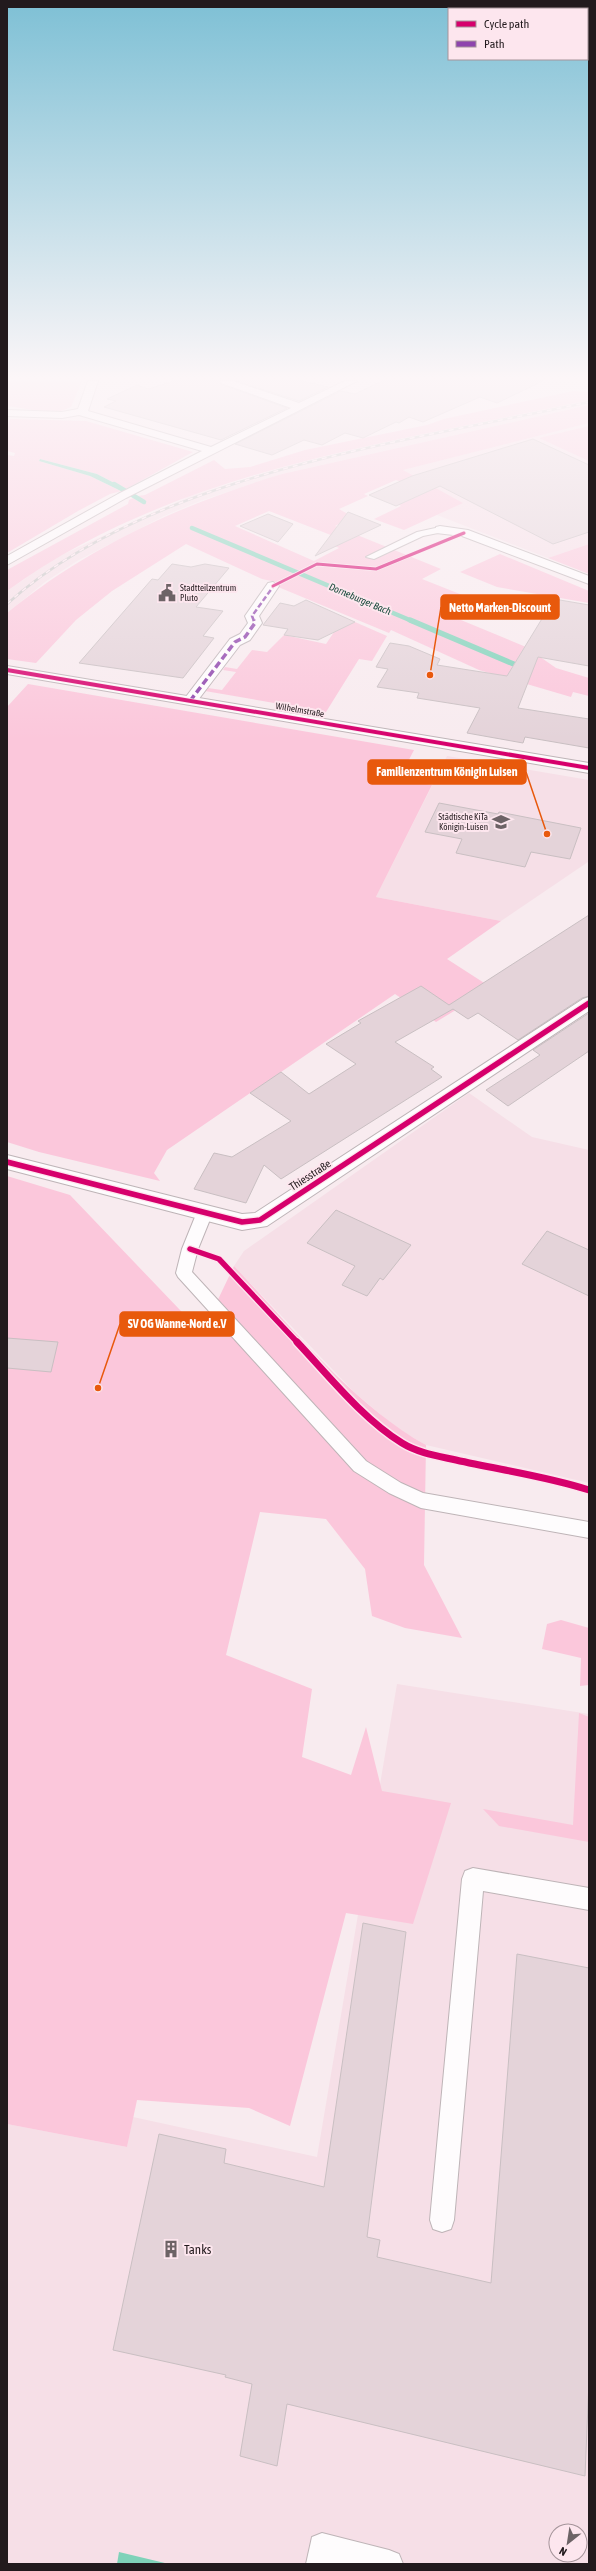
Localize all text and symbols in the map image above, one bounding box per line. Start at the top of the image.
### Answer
legend [448,8,588,60]
text: Cycle path [484,17,529,31]
text: Path [484,37,505,51]
water label: Dorneburger Bach [327,581,393,617]
public building icon: Stadtteilzentrum Pluto [157,583,177,603]
place label: Stadtteilzentrum Pluto [180,583,236,603]
callout: Netto Marken-Discount [441,595,559,619]
text: Netto Marken-Discount [449,601,552,615]
street label: Wilhelmstraße [275,701,325,719]
callout: Familienzentrum Königin Luisen [368,760,526,784]
text: Familienzentrum Königin Luisen [376,765,518,779]
place label: Städtische KiTa Königin-Luisen [438,812,488,832]
school or university icon: Städtische KiTa Königin-Luisen [491,812,511,832]
street label: Thiesstraße [287,1157,333,1193]
callout: SV OG Wanne-Nord e.V [120,1312,234,1336]
text: SV OG Wanne-Nord e.V [128,1317,226,1331]
building icon: Tanks [161,2239,181,2259]
place label: Tanks [184,2242,212,2257]
north arrow [548,2523,588,2563]
text: N [557,2545,569,2558]

